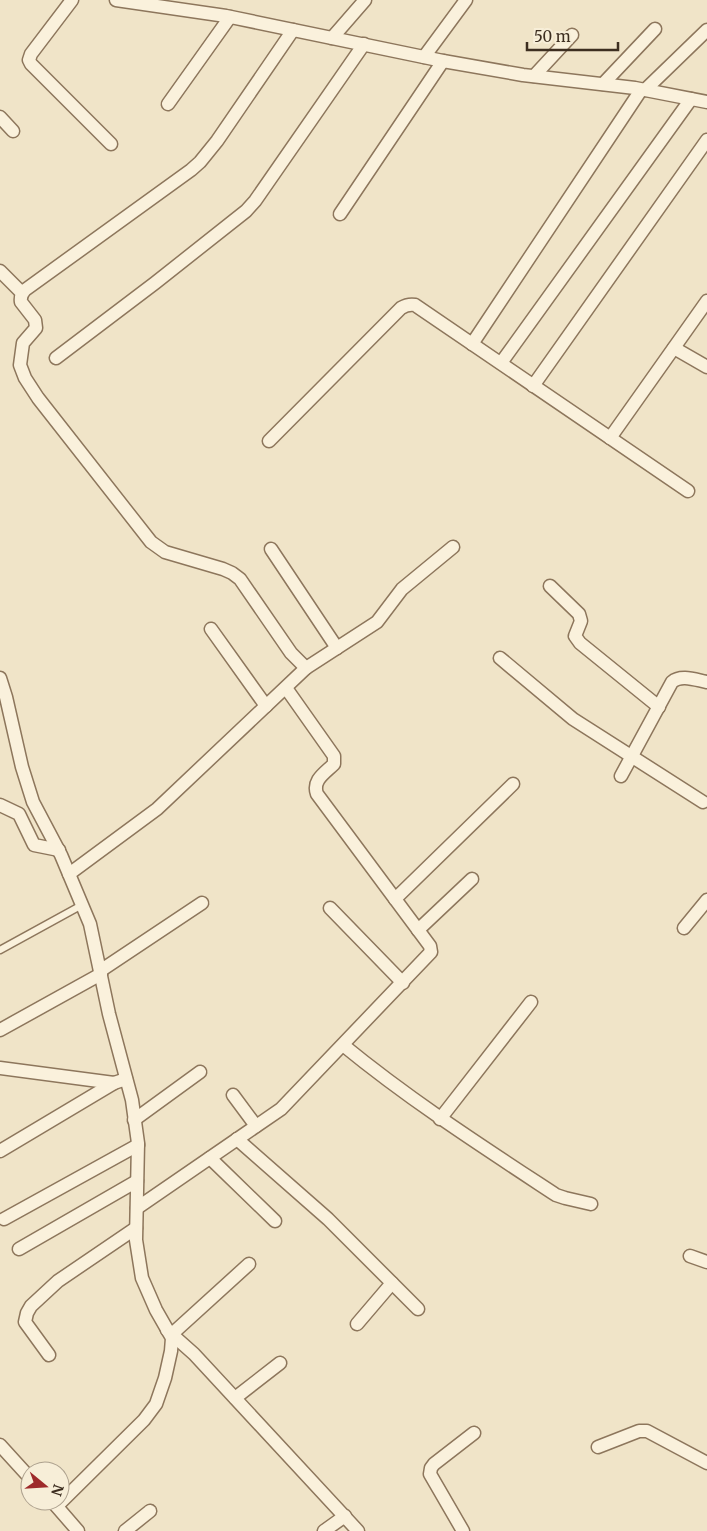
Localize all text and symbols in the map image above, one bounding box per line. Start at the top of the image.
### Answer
scale bar [527,20,618,52]
text: 50 m [534,27,571,46]
north arrow [20,1461,70,1511]
text: N [47,1482,68,1498]

